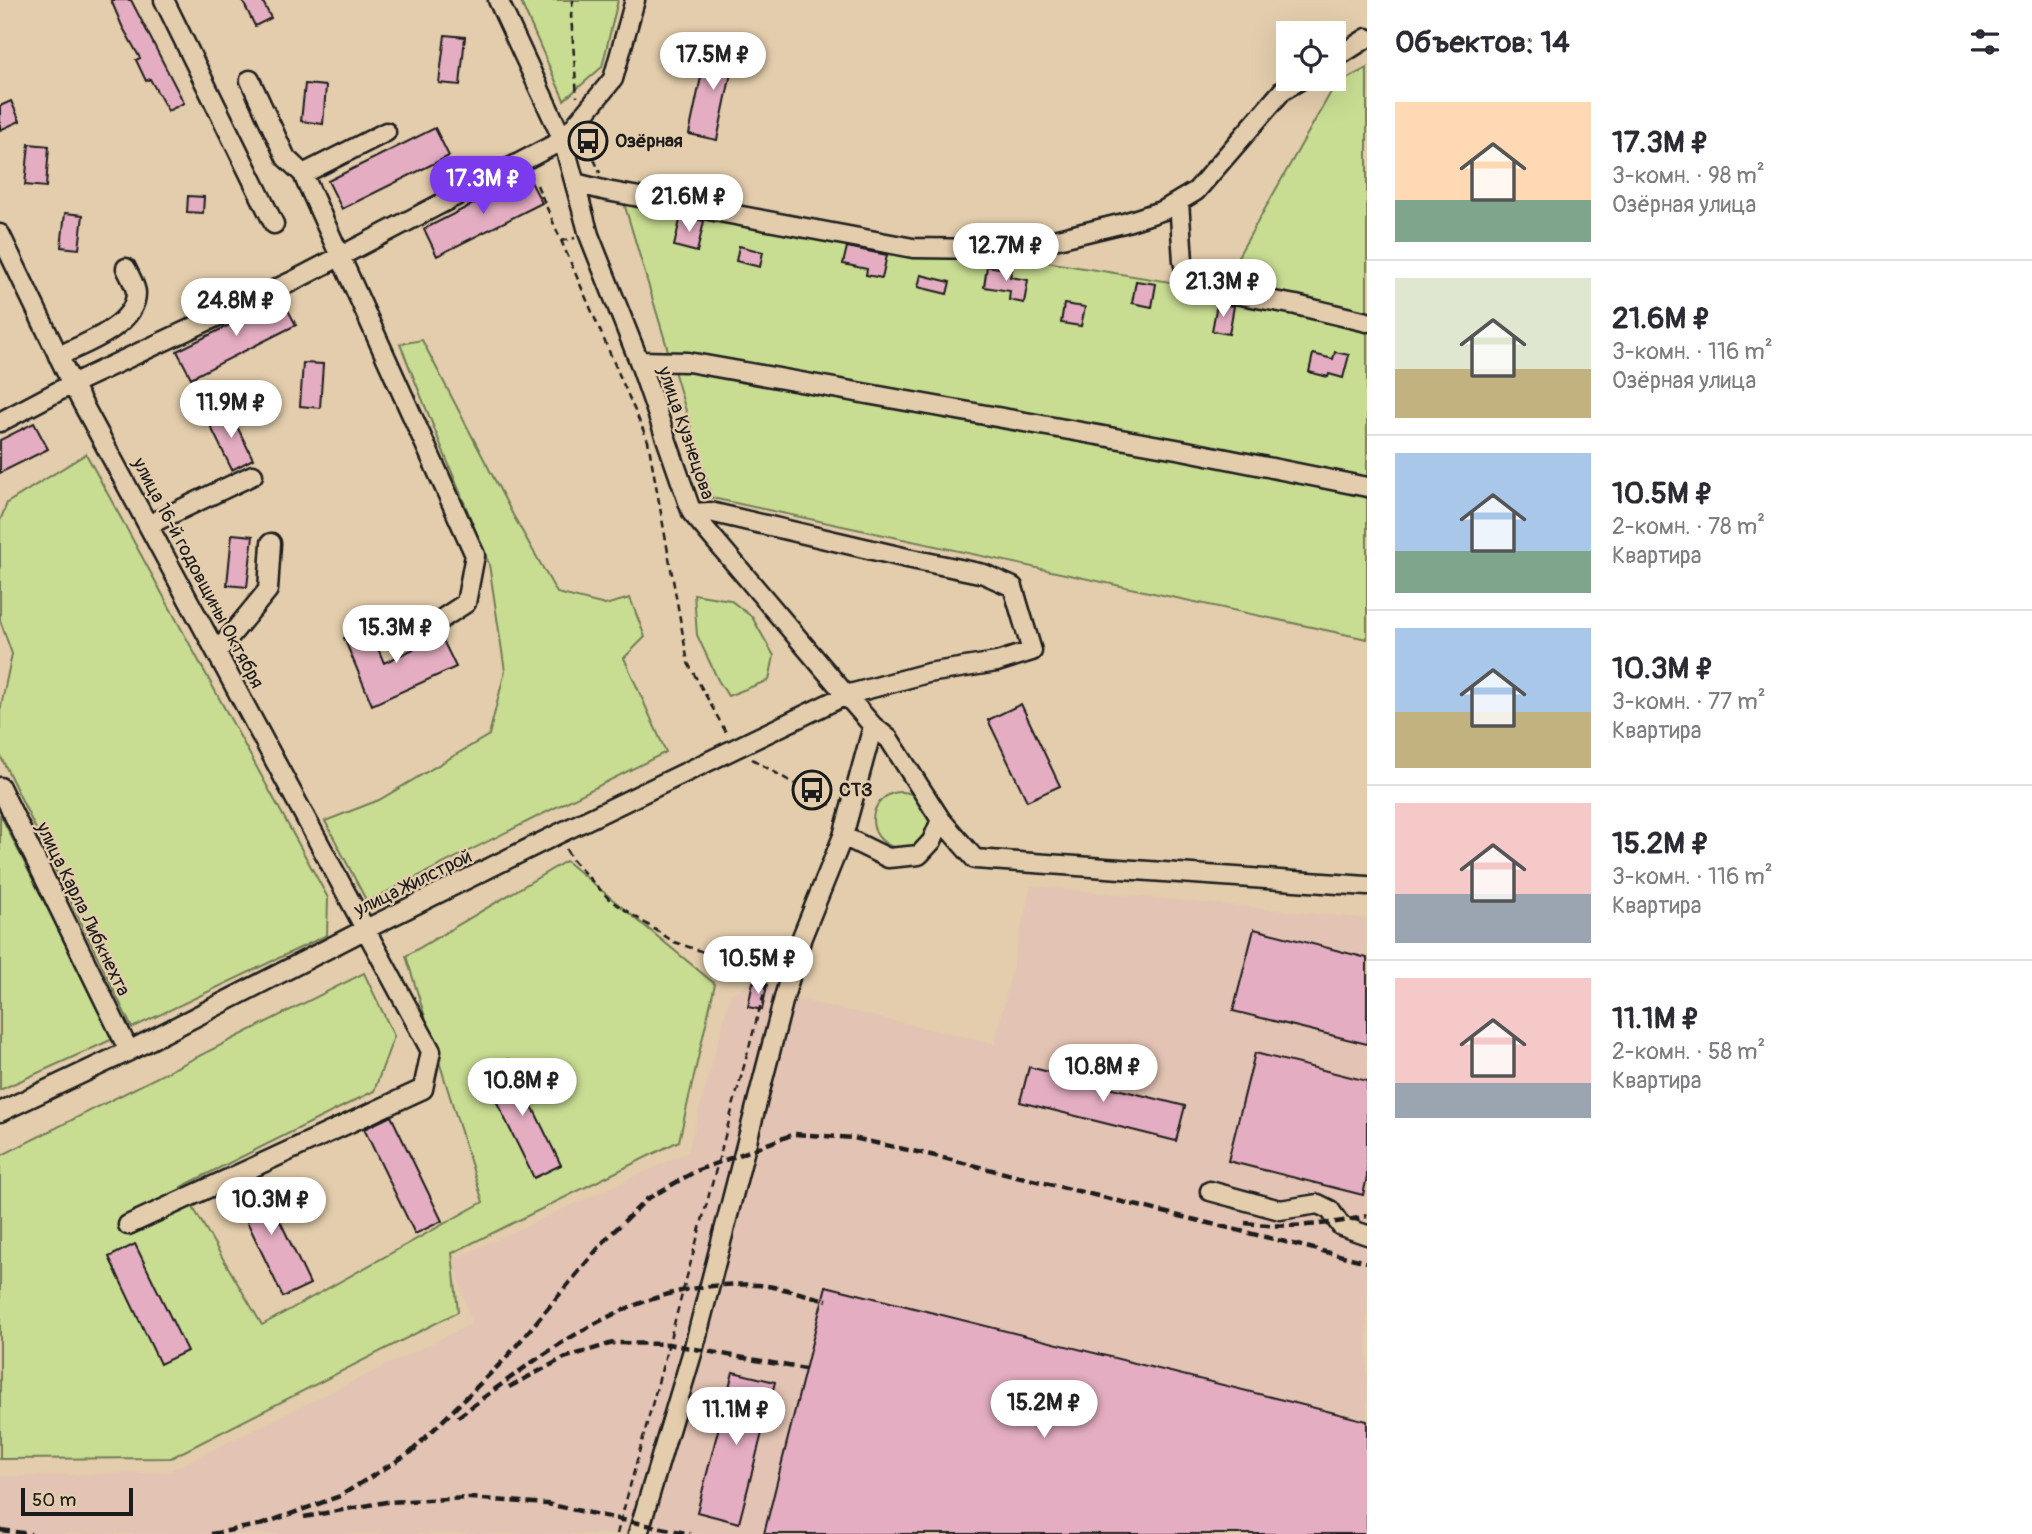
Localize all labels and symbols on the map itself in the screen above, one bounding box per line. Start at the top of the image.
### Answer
pin: 17.5M ₽ [648,32,778,92]
bus stop icon: Озёрная [567,120,609,162]
place label: Озёрная [615,129,683,153]
pin: 17.3M ₽ [418,156,548,216]
pin: 21.6M ₽ [624,174,754,234]
pin: 12.7M ₽ [941,224,1071,283]
pin: 21.3M ₽ [1158,260,1288,319]
pin: 24.8M ₽ [171,278,301,338]
street label: улица Кузнецова [652,363,720,503]
pin: 11.9M ₽ [166,380,296,440]
street label: улица 16-й годовщины Октября [126,453,269,692]
pin: 15.3M ₽ [331,606,461,665]
bus stop icon: СТЗ [791,769,833,811]
place label: СТЗ [839,778,873,802]
street label: улица Карла Либкнехта [30,817,136,1000]
street label: улица Жилстрой [349,844,476,922]
pin: 10.5M ₽ [693,936,823,996]
pin: 10.8M ₽ [1038,1044,1168,1104]
pin: 10.8M ₽ [457,1058,587,1118]
pin: 10.3M ₽ [206,1178,336,1237]
pin: 15.2M ₽ [979,1380,1109,1440]
pin: 11.1M ₽ [671,1388,801,1447]
scale bar [21,1485,133,1517]

